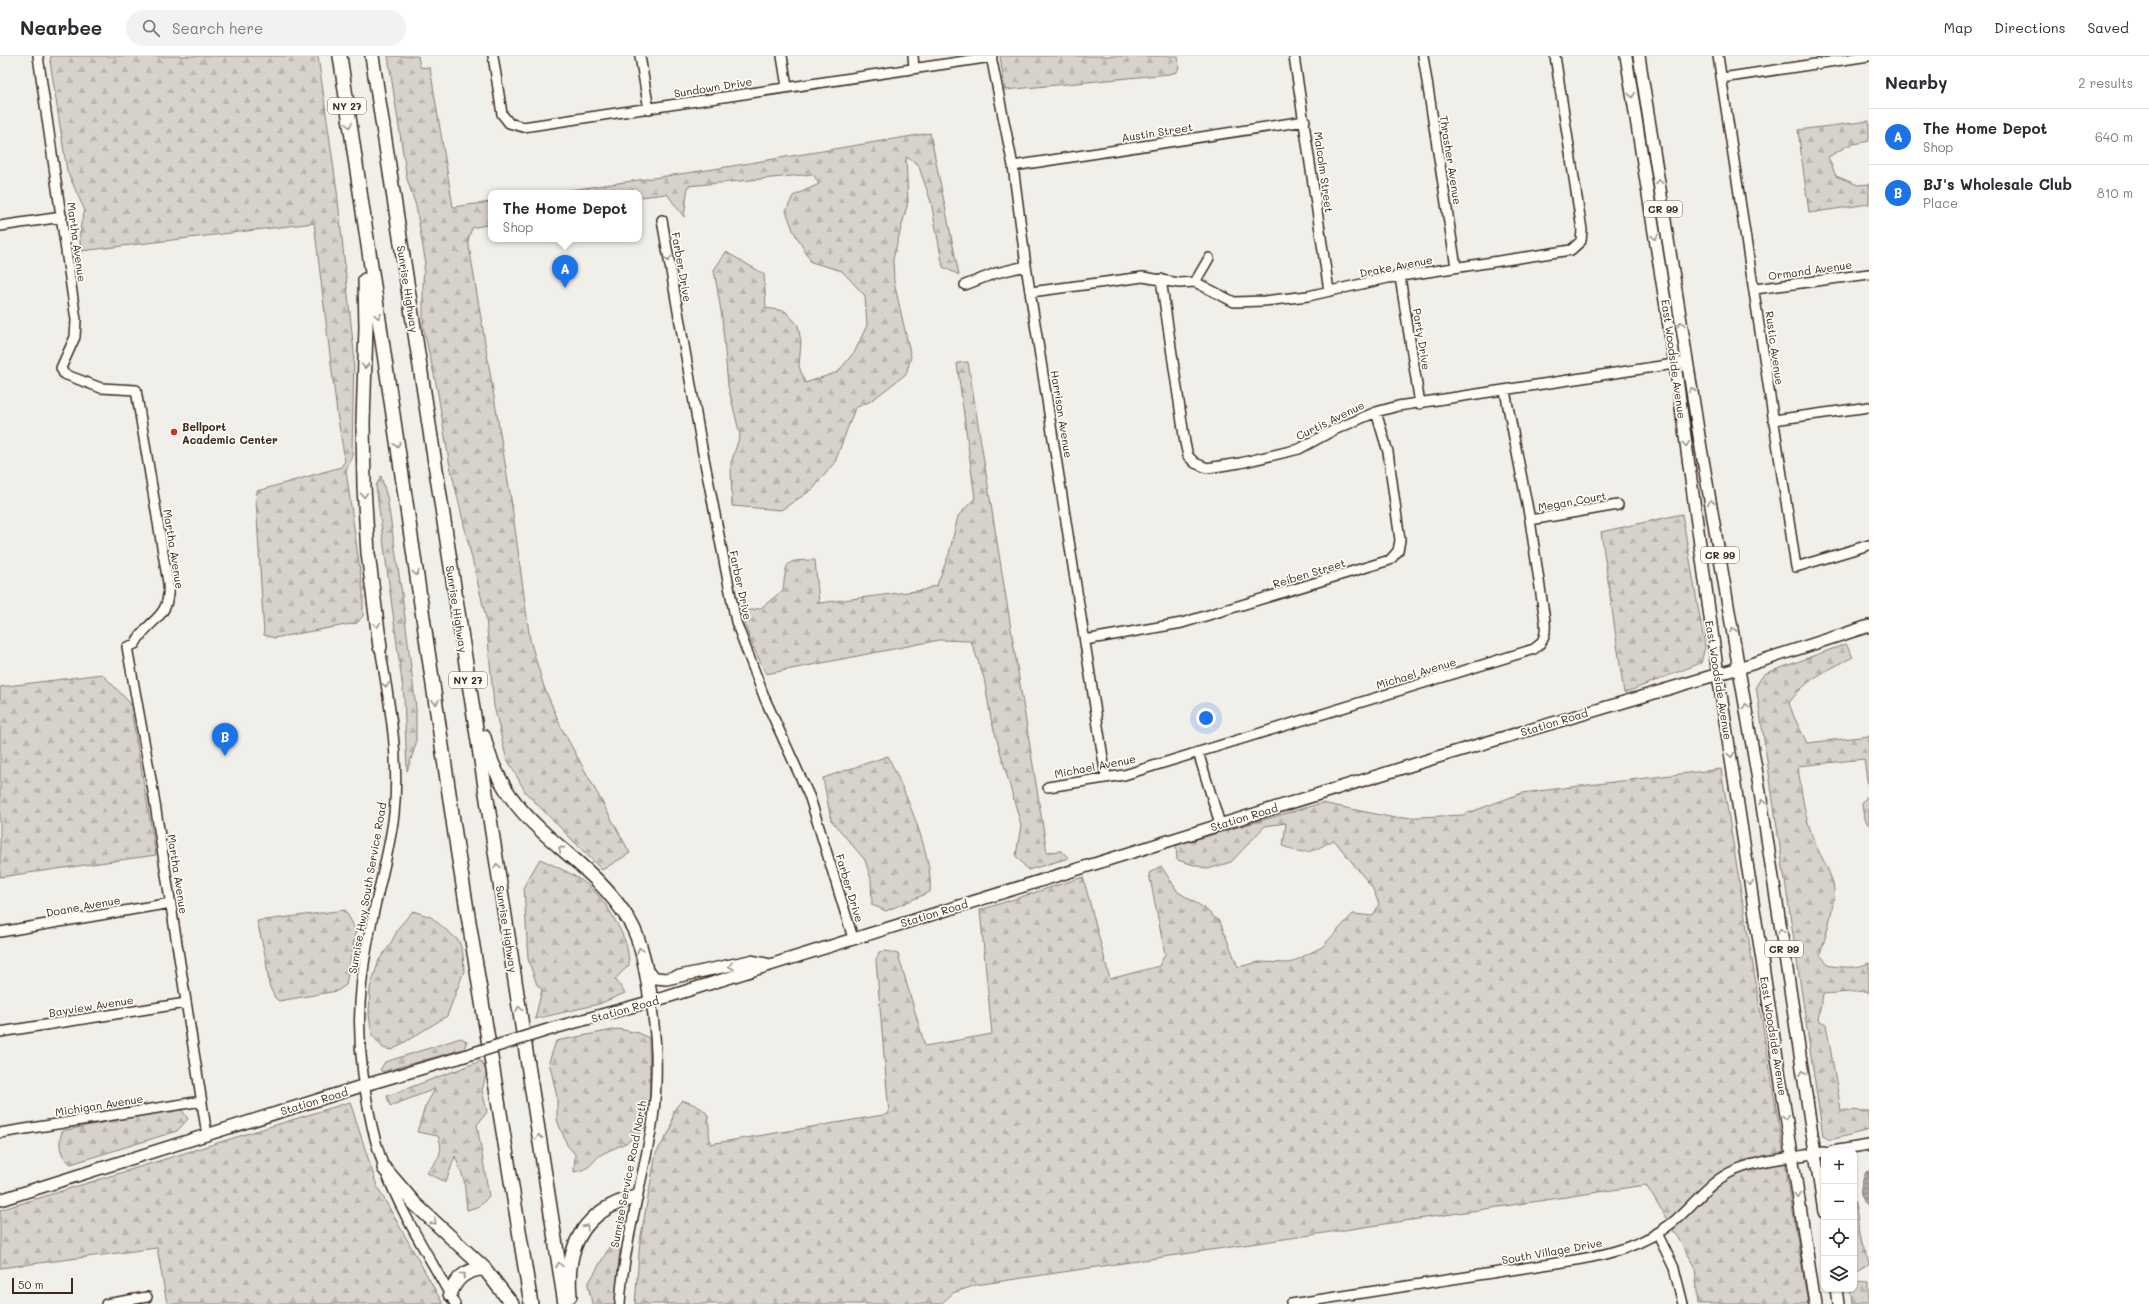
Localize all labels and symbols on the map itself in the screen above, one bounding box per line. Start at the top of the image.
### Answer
street label: Sundown Drive [673,73,753,101]
one-way arrow [1628,91,1636,98]
road number: NY 27 [328,98,366,114]
street label: Thrasher Avenue [1437,114,1465,206]
street label: Austin Street [1120,119,1194,145]
one-way arrow [344,122,353,128]
street label: Malcolm Street [1311,131,1337,214]
one-way arrow [1655,178,1664,185]
street label: Martha Avenue [64,201,90,283]
road number: CR 99 [1644,201,1682,217]
street label: Farber Drive [668,231,696,303]
one-way arrow [1650,234,1659,240]
street label: Sunrise Highway [394,244,422,334]
street label: Drake Avenue [1358,252,1434,280]
pin: A [552,255,578,288]
one-way arrow [664,256,672,262]
street label: Ormand Avenue [1767,257,1853,283]
street label: East Woodside Avenue [1658,298,1690,420]
street label: Party Drive [1410,307,1434,371]
street label: Rustic Avenue [1762,310,1788,386]
one-way arrow [373,313,382,319]
one-way arrow [1677,321,1686,327]
one-way arrow [361,363,369,369]
street label: Harrison Avenue [1048,369,1076,459]
one-way arrow [1688,387,1696,393]
street label: Curtis Avenue [1293,397,1367,443]
place label: Bellport Academic Center [182,419,278,447]
marker: Bellport Academic Center [169,427,179,437]
one-way arrow [1681,441,1690,447]
one-way arrow [392,442,401,448]
street label: Megan Court [1537,488,1608,514]
one-way arrow [360,492,369,498]
one-way arrow [1707,499,1716,505]
street label: Martha Avenue [160,508,188,590]
road number: CR 99 [1701,547,1739,563]
street label: Farber Drive [726,549,756,621]
street label: Reiben Street [1271,555,1348,591]
street label: Sunrise Highway [443,564,471,654]
one-way arrow [411,570,420,576]
street label: East Woodside Avenue [1702,619,1736,741]
one-way arrow [373,622,382,628]
one-way arrow [1729,627,1737,633]
street label: Michael Avenue [1374,654,1458,692]
road number: NY 27 [449,672,487,688]
one-way arrow [382,682,390,689]
one-way arrow [431,699,440,705]
one-way arrow [1742,703,1750,710]
street label: Station Road [1519,705,1590,739]
your location [1196,708,1216,728]
pin: B [212,723,238,756]
street label: Michael Avenue [1053,751,1137,781]
one-way arrow [1726,751,1735,758]
one-way arrow [1758,799,1766,805]
street label: Station Road [1209,800,1280,834]
street label: Sunrise Hwy South Service Road [345,801,389,975]
street label: Martha Avenue [164,833,192,915]
one-way arrow [558,847,566,854]
street label: Farber Drive [833,852,868,924]
one-way arrow [493,863,502,869]
one-way arrow [1746,880,1754,886]
street label: Sunrise Highway [493,884,521,974]
street label: Doane Avenue [45,892,122,920]
street label: Station Road [899,896,970,930]
one-way arrow [1777,928,1786,934]
road number: CR 99 [1765,941,1803,957]
one-way arrow [636,946,644,953]
one-way arrow [728,961,734,969]
street label: East Woodside Avenue [1757,975,1791,1097]
street label: Bayview Avenue [48,992,135,1020]
street label: Station Road [589,992,661,1026]
one-way arrow [515,1005,524,1012]
one-way arrow [1799,1070,1808,1076]
street label: Station Road [279,1084,350,1118]
street label: Michigan Avenue [54,1091,144,1119]
street label: Sunrise Service Road North [606,1099,650,1249]
one-way arrow [1781,1114,1790,1120]
one-way arrow [535,1134,544,1140]
one-way arrow [1793,1193,1802,1199]
one-way arrow [429,1217,436,1224]
one-way arrow [581,1224,588,1231]
street label: South Village Drive [1501,1235,1604,1267]
one-way arrow [555,1262,564,1269]
one-way arrow [458,1273,465,1280]
scale bar [12,1276,73,1295]

